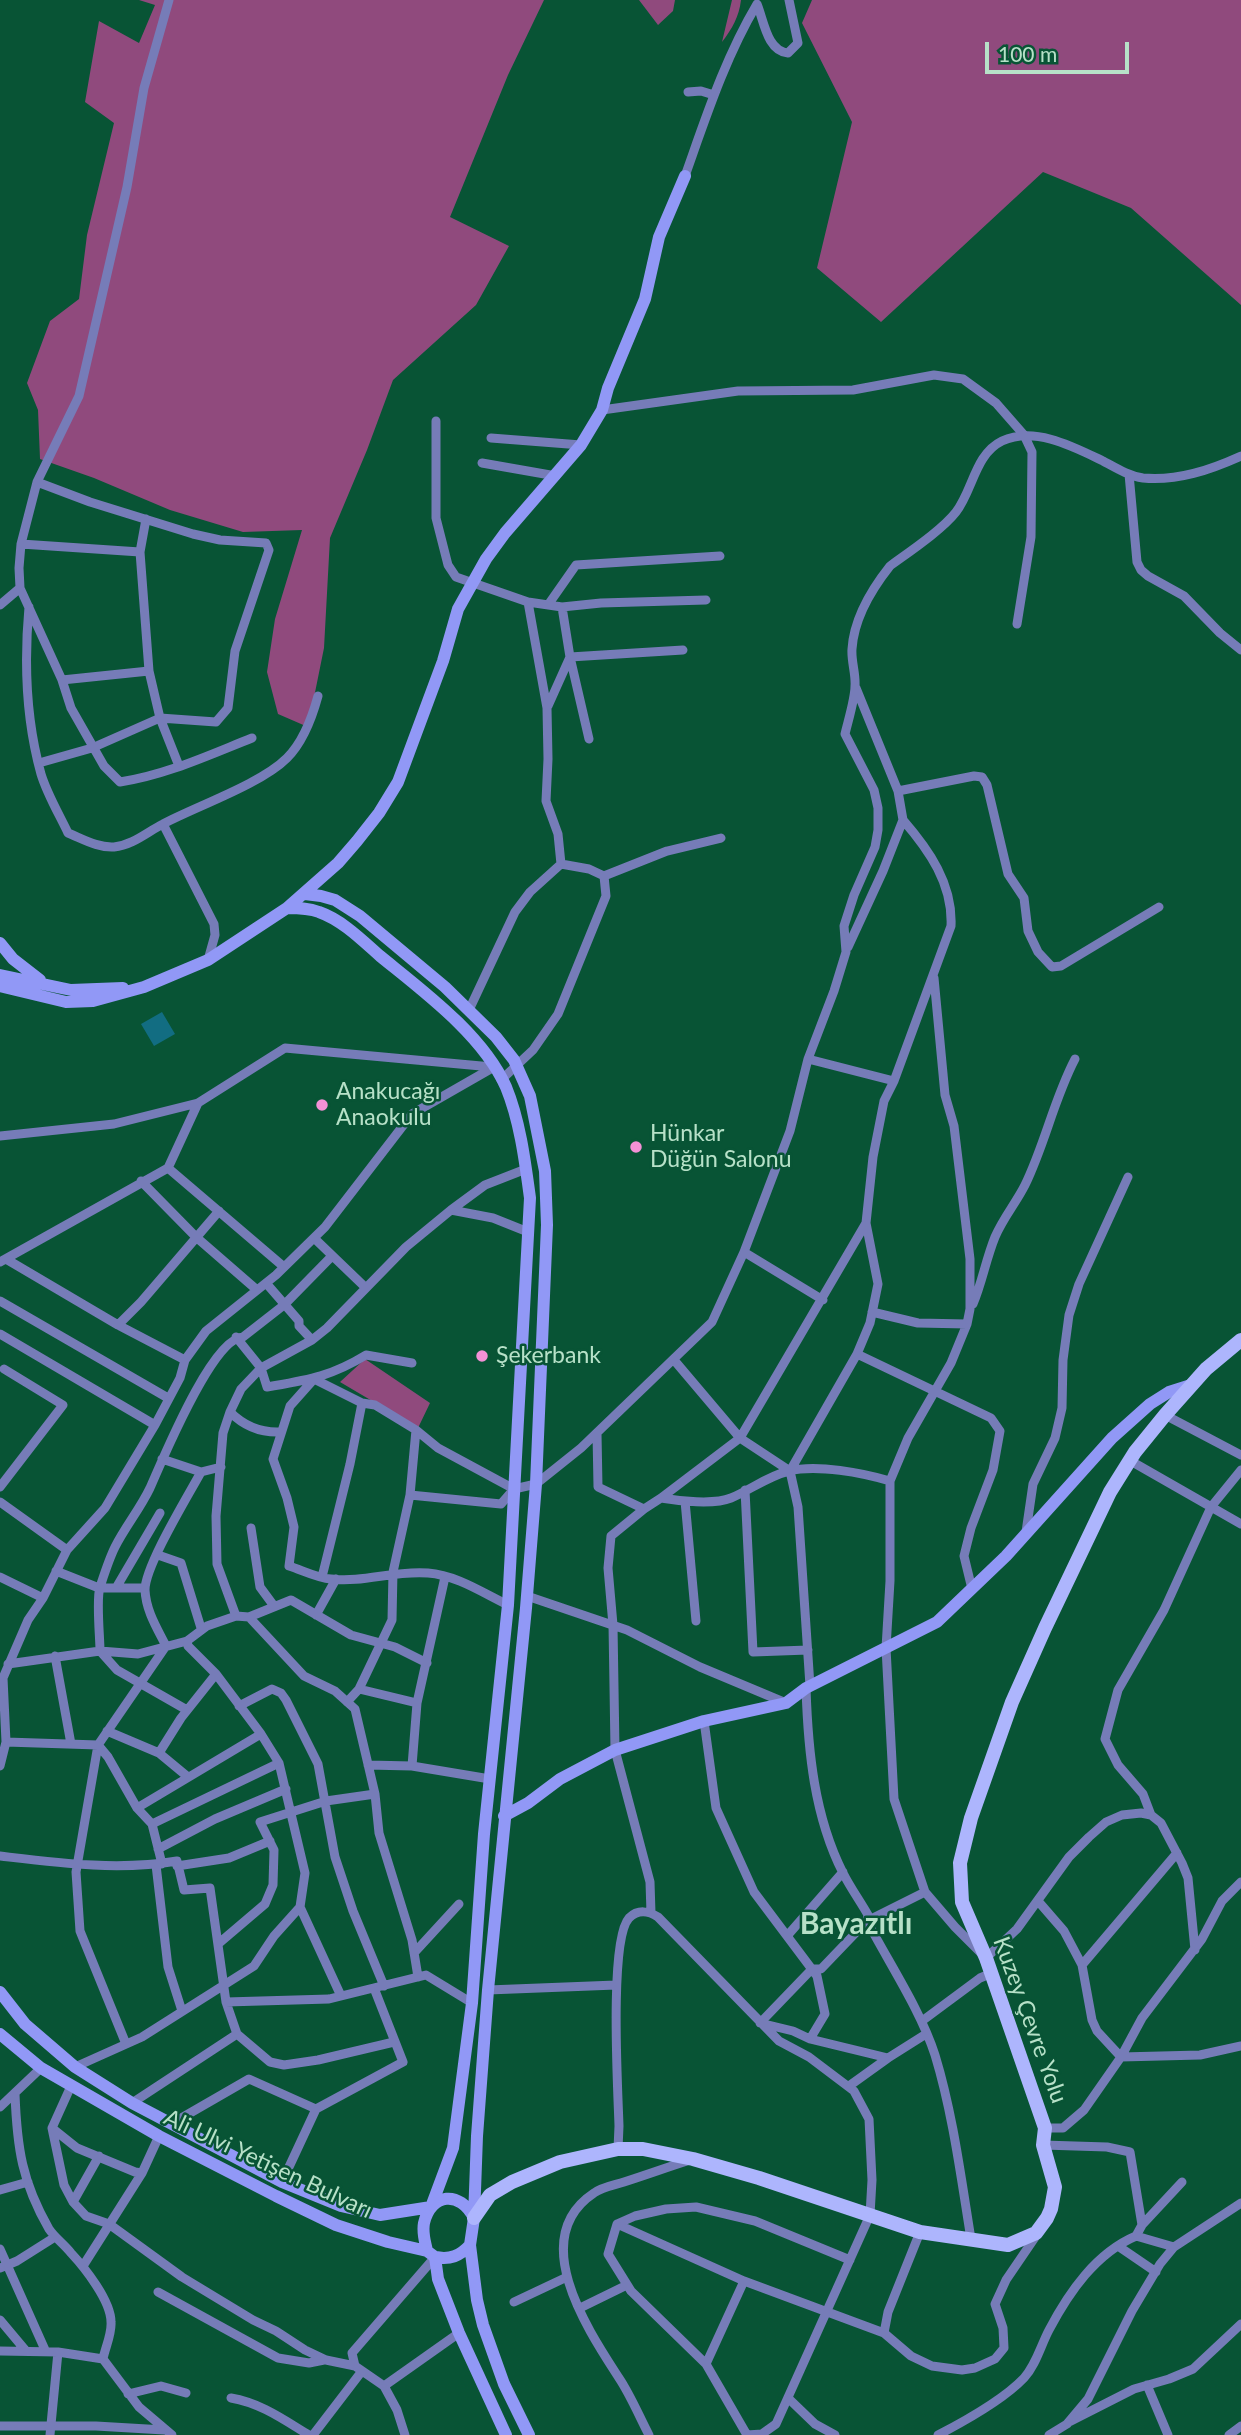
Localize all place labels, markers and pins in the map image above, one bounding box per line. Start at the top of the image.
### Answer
place label: Anakucağı Anaokulu [336,1078,440,1132]
marker: Anakucağı Anaokulu [314,1097,330,1113]
place label: Hünkar Düğün Salonu [650,1120,792,1174]
marker: Hünkar Düğün Salonu [628,1139,644,1155]
place label: Şekerbank [496,1342,601,1370]
marker: Şekerbank [474,1348,490,1364]

